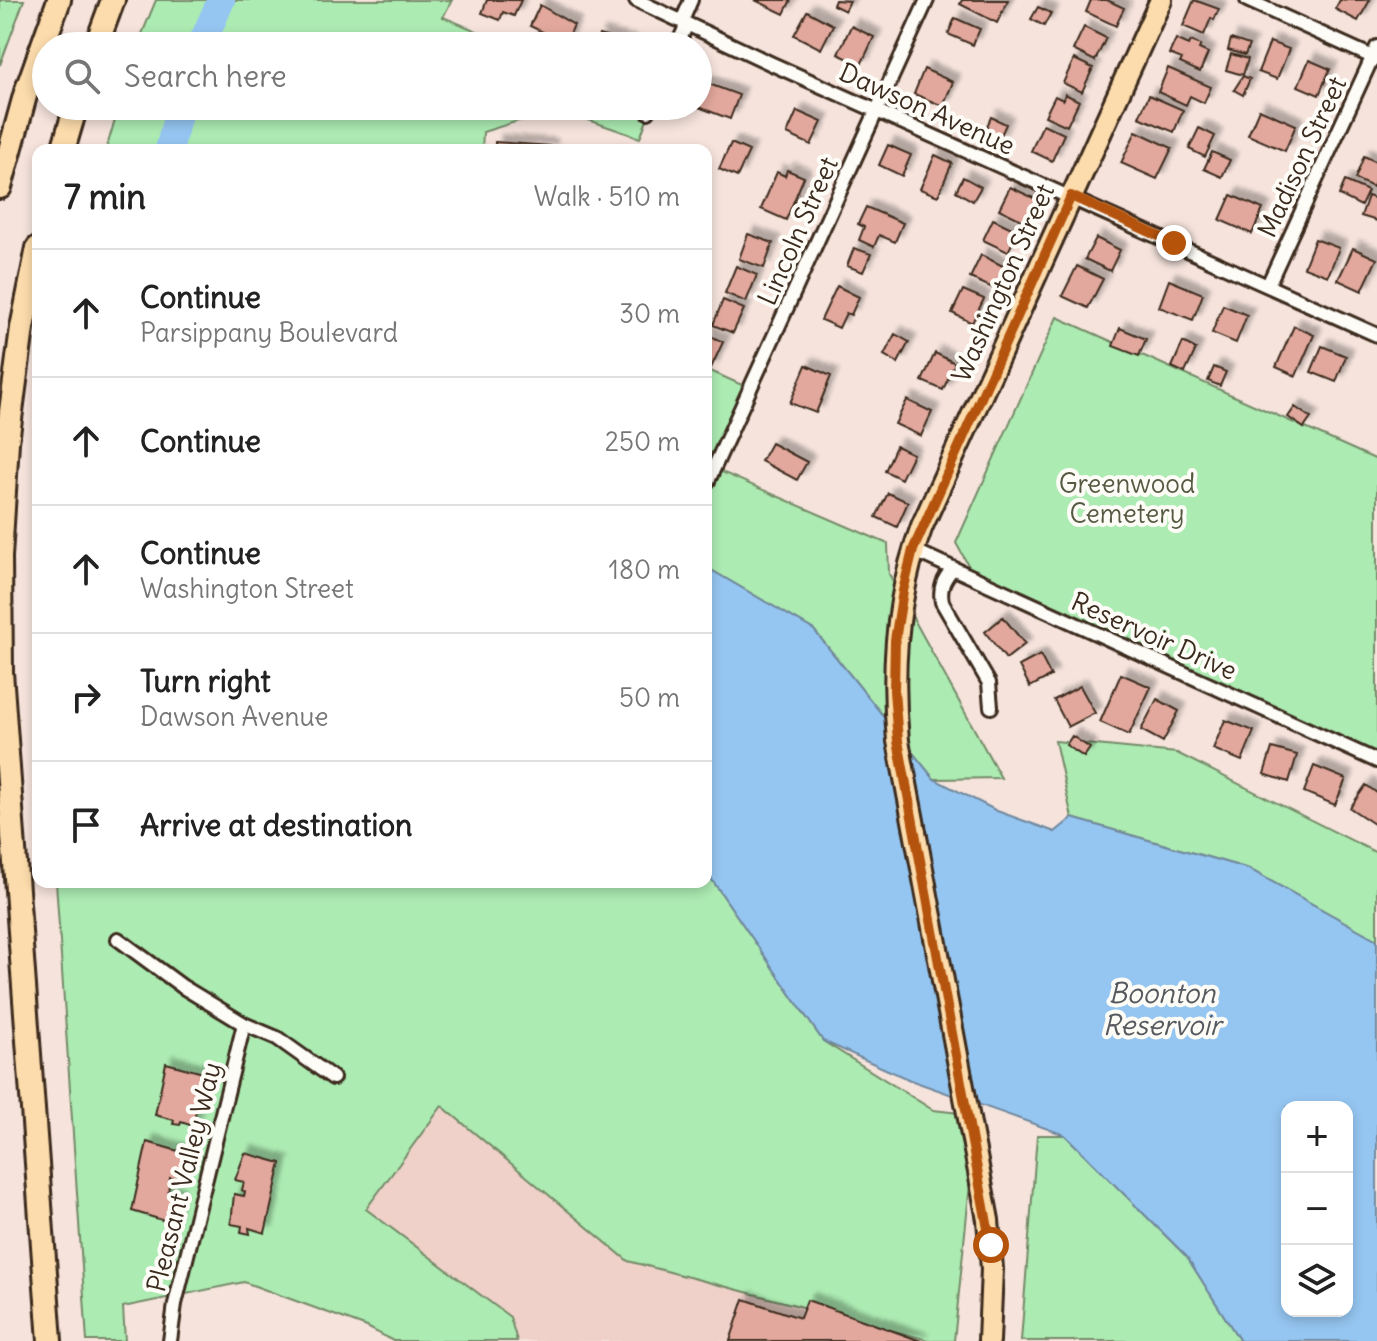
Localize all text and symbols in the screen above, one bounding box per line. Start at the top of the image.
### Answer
search box [32,32,712,120]
icon: search [60,54,104,98]
street label: Dawson Avenue [834,55,1020,162]
text: Search here [124,57,287,95]
street label: Madison Street [1250,71,1353,243]
street label: Lincoln Street [750,151,845,310]
text: 7 min [64,175,146,218]
street label: Washington Street [944,178,1061,387]
text: Walk · 510 m [534,180,680,213]
route end [1156,225,1192,261]
text: Continue [140,278,261,316]
icon: ahead [64,291,108,335]
text: 30 m [619,297,680,330]
text: Parsippany Boulevard [140,316,398,349]
icon: ahead [64,419,108,463]
text: Continue [140,422,261,460]
text: 250 m [605,425,680,458]
park label: Greenwood Cemetery [1059,467,1195,530]
text: Continue [140,534,261,572]
icon: ahead [64,547,108,591]
text: 180 m [609,553,680,586]
text: Washington Street [140,572,354,605]
street label: Reservoir Drive [1066,584,1242,687]
text: Turn right [140,662,271,700]
icon: right [64,675,108,719]
text: 50 m [619,681,680,714]
text: Dawson Avenue [140,700,329,733]
icon: arrive [64,803,108,847]
text: Arrive at destination [140,806,412,844]
water label: Boonton Reservoir [1103,975,1225,1043]
street label: Pleasant Valley Way [139,1059,228,1295]
map controls [1281,1101,1353,1317]
button: + [1281,1101,1353,1173]
button: − [1281,1173,1353,1245]
route start [973,1227,1009,1263]
button: layers [1281,1245,1353,1317]

